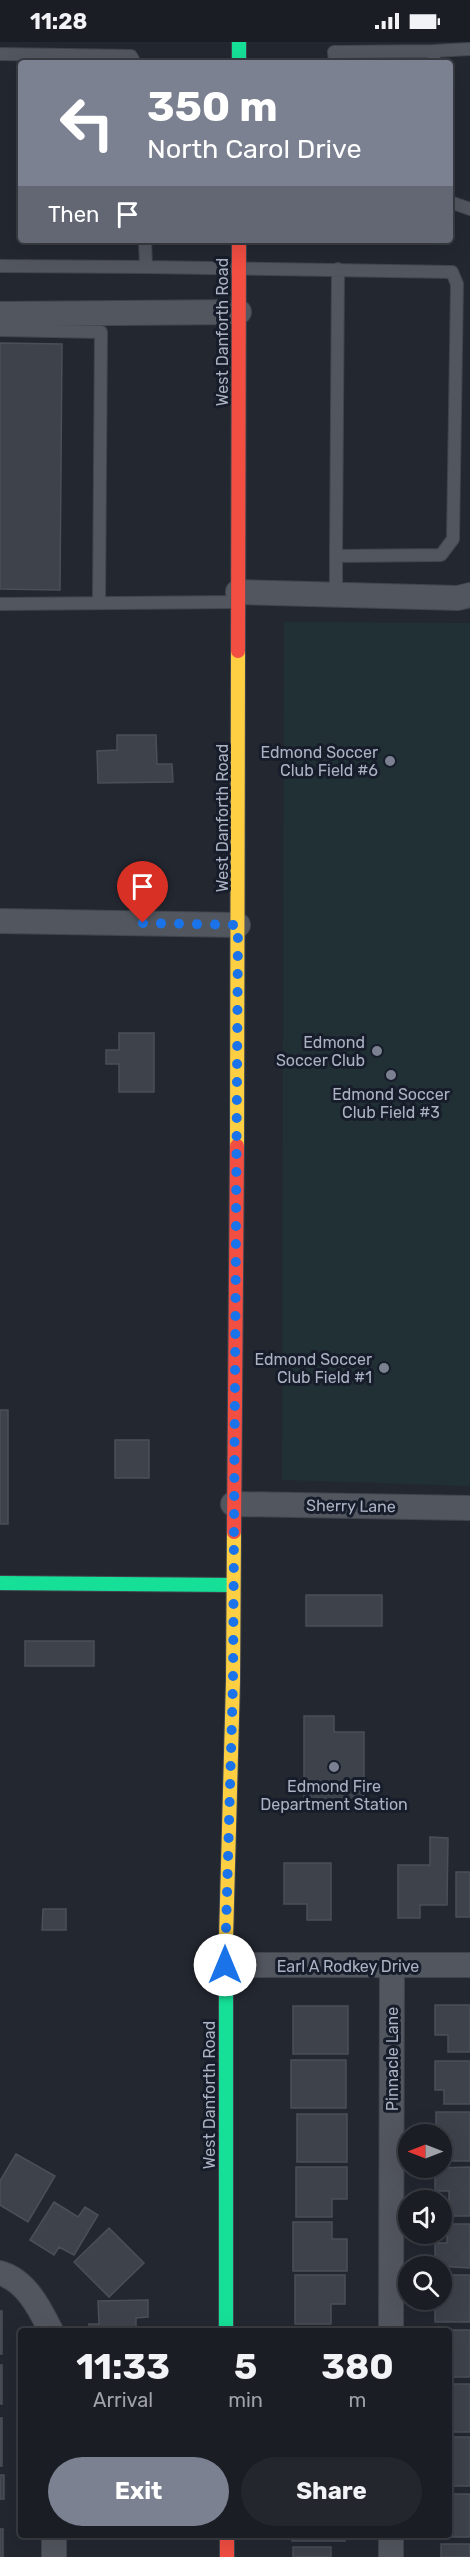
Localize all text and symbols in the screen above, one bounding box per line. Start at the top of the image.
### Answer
text: 11:28 [30,8,88,35]
text: 350 m [147,82,278,132]
icon: left [48,84,126,162]
text: North Carol Drive [147,133,362,165]
icon: arrive [111,198,144,231]
text: Then [48,201,99,228]
street label: West Danforth Road [213,258,232,406]
place label: Edmond Soccer Club Field #6 [260,743,378,780]
street label: West Danforth Road [213,744,232,892]
marker: Edmond Soccer Club Field #6 [383,754,397,768]
pin [117,861,168,923]
icon: arrive [126,870,159,903]
place label: Edmond Soccer Club [276,1033,365,1070]
marker: Edmond Soccer Club [370,1044,384,1058]
marker: Edmond Soccer Club Field #3 [384,1068,398,1082]
place label: Edmond Soccer Club Field #3 [332,1085,450,1122]
place label: Edmond Soccer Club Field #1 [254,1350,372,1387]
marker: Edmond Soccer Club Field #1 [377,1361,391,1375]
street label: Sherry Lane [306,1496,396,1516]
marker: Edmond Fire Department Station [327,1760,341,1774]
place label: Edmond Fire Department Station [260,1777,408,1814]
position arrow [193,1933,257,1997]
street label: Earl A Rodkey Drive [277,1957,419,1976]
street label: Pinnacle Lane [383,2007,402,2111]
street label: West Danforth Road [200,2021,219,2169]
north arrow [398,2124,452,2178]
map controls [398,2124,452,2310]
button: sound [398,2190,452,2244]
button: search [398,2256,452,2310]
text: 11:33 [76,2345,170,2388]
text: 5 [234,2345,257,2388]
text: 380 [321,2345,394,2388]
text: Arrival [93,2388,153,2412]
text: min [228,2388,263,2412]
text: m [349,2388,366,2412]
button: Exit [48,2457,229,2526]
button: Share [241,2457,422,2526]

